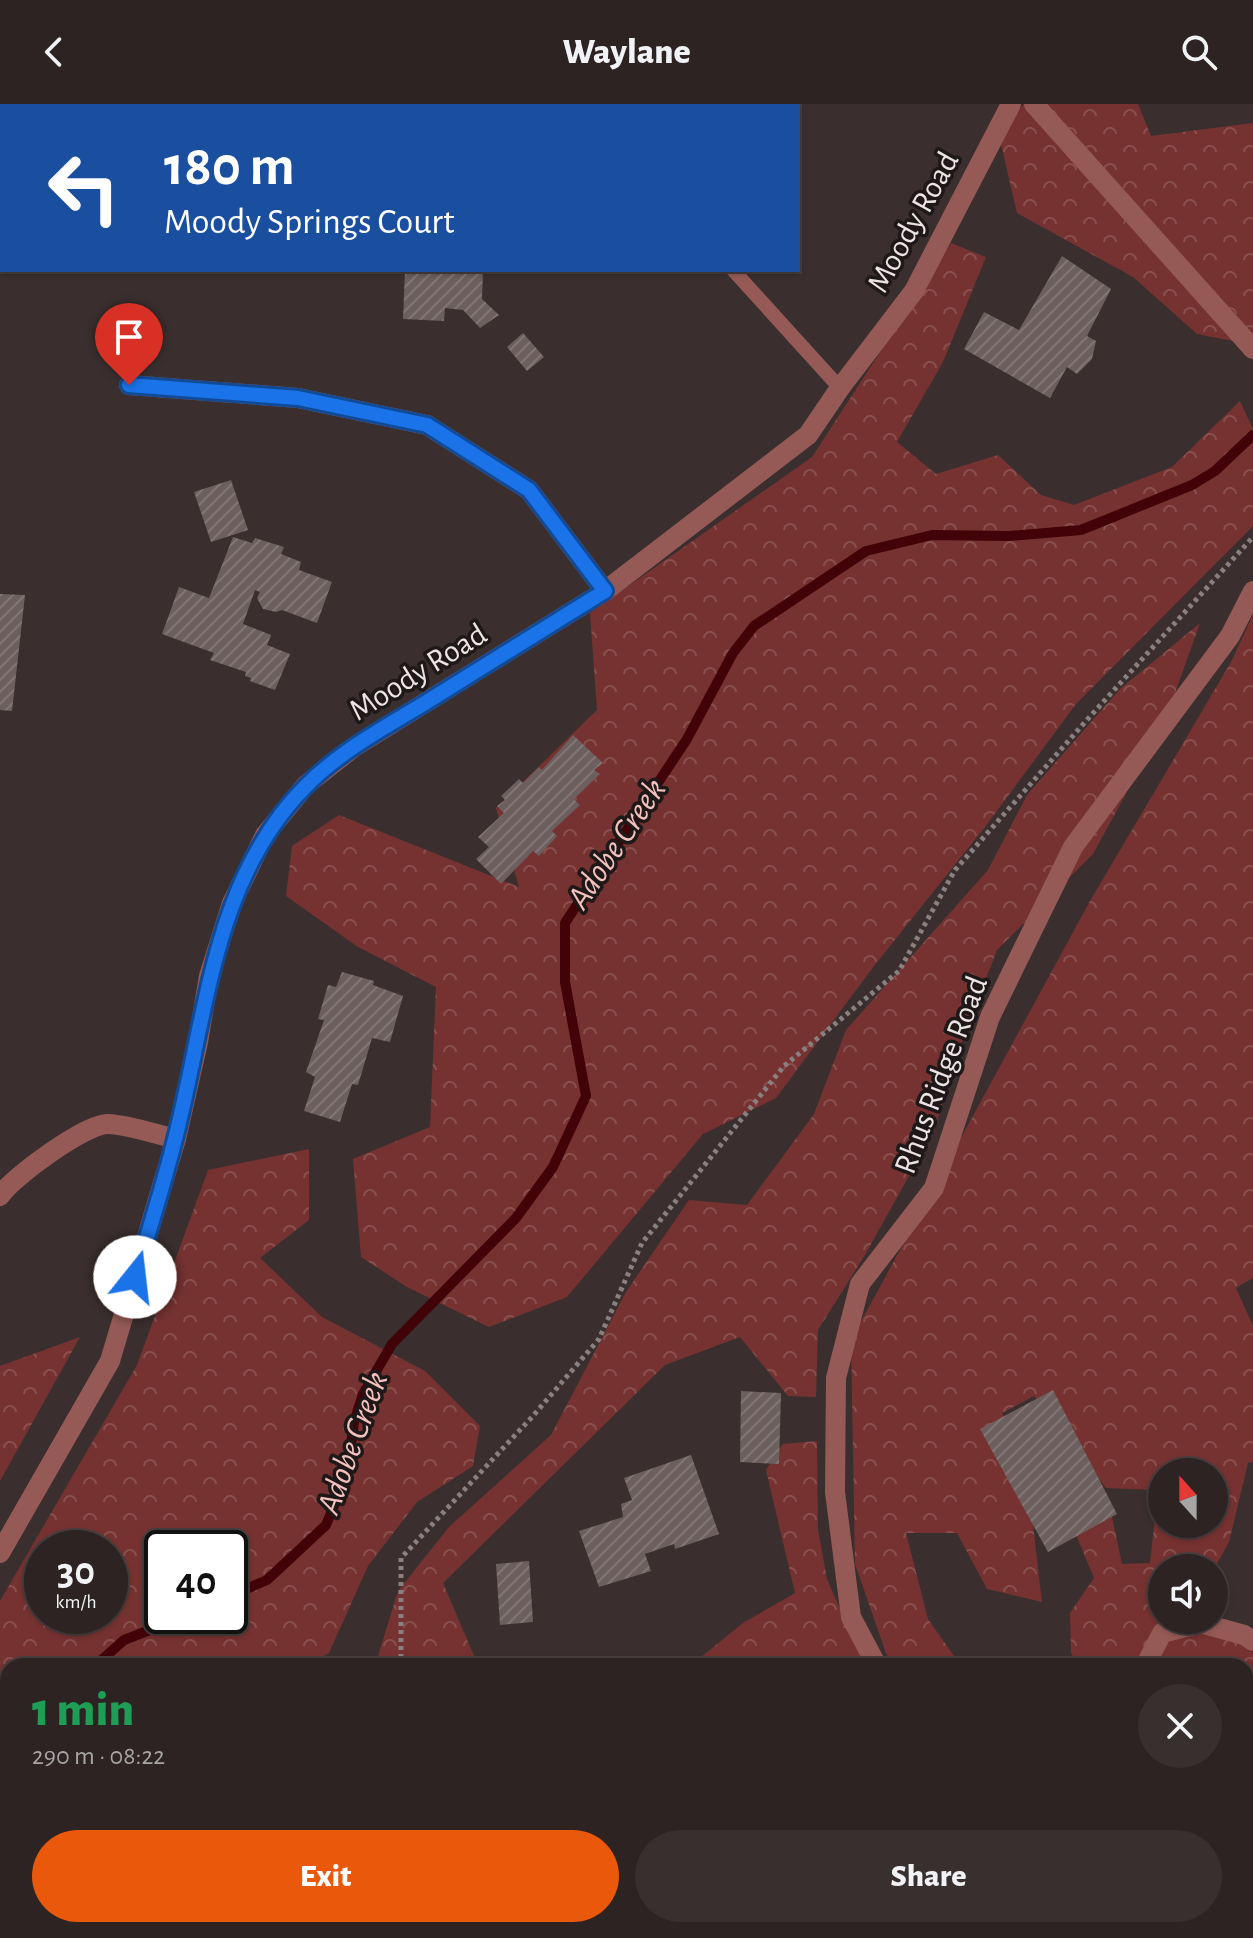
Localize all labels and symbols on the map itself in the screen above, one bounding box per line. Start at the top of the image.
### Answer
street label: Moody Road [861,146,965,298]
pin [95,303,163,385]
street label: Moody Road [344,617,492,727]
water label: Adobe Creek [561,773,673,916]
street label: Rhus Ridge Road [889,972,993,1178]
position arrow [93,1235,177,1319]
water label: Adobe Creek [311,1367,394,1520]
north arrow [1148,1458,1228,1538]
speed limit sign: 40 [144,1530,248,1634]

